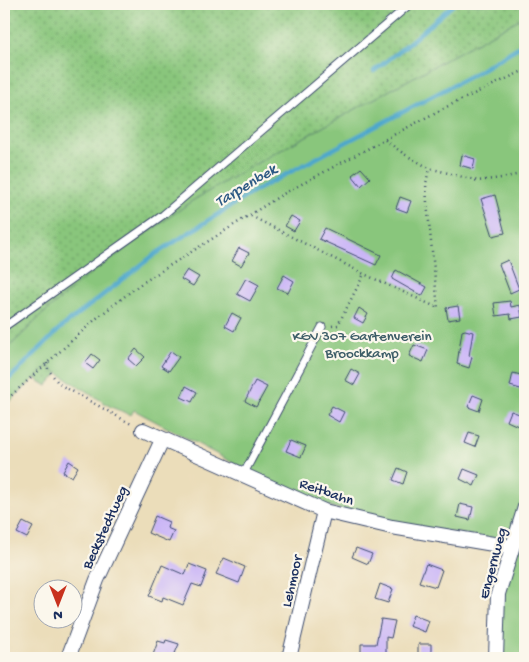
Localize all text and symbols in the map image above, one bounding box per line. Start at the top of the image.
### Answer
water label: Tarpenbek [213,160,283,213]
park label: KGV 307 Gartenverein Broockkamp [292,328,432,363]
street label: Reitbahn [297,475,356,511]
street label: Beckstedtweg [78,484,133,573]
street label: Engernweg [476,526,512,601]
street label: Lehmoor [278,552,308,609]
north arrow [32,580,82,630]
text: N [53,606,63,623]

